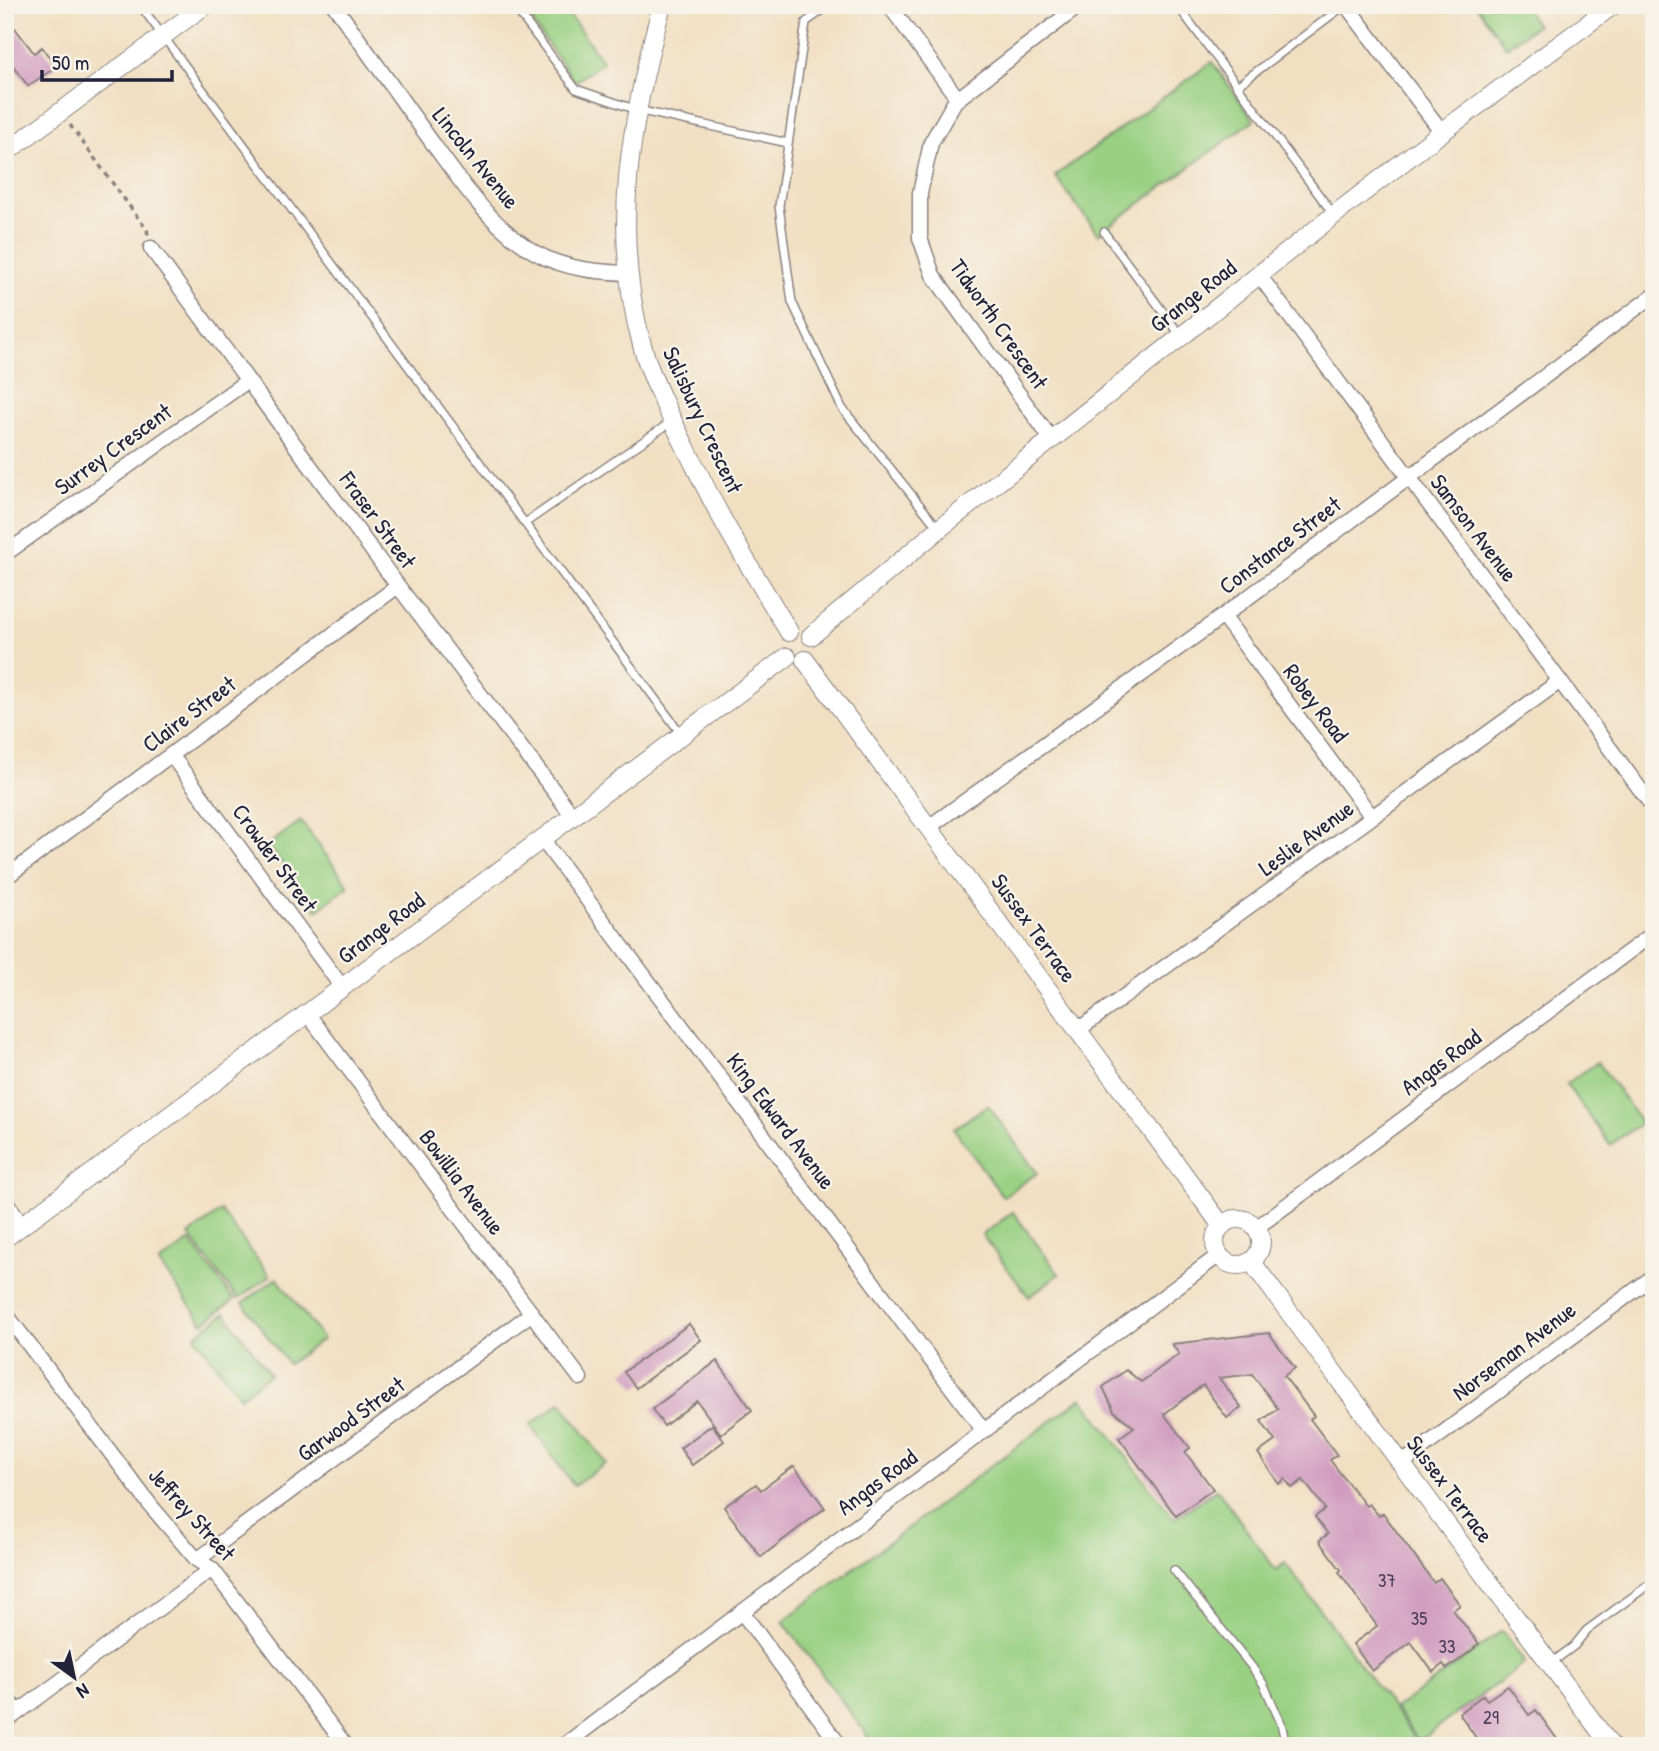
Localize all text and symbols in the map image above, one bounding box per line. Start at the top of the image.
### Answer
scale bar [42,38,172,82]
text: 50 m [52,48,89,77]
street label: Lincoln Avenue [426,100,527,215]
street label: Tidworth Crescent [943,252,1056,396]
street label: Grange Road [1143,252,1242,339]
street label: Salisbury Crescent [656,342,751,499]
street label: Surrey Crescent [48,395,178,502]
street label: Fraser Street [332,464,425,575]
street label: Samson Avenue [1424,468,1525,588]
street label: Constance Street [1212,488,1348,601]
street label: Robey Road [1277,657,1356,748]
street label: Claire Street [136,668,243,759]
street label: Leslie Avenue [1252,793,1360,883]
street label: Crowder Street [225,797,326,919]
street label: Sussex Terrace [985,867,1084,988]
street label: Grange Road [331,885,431,971]
street label: Angas Road [1394,1021,1487,1102]
street label: King Edward Avenue [720,1046,843,1195]
street label: Bowillia Avenue [413,1123,512,1241]
street label: Norseman Avenue [1446,1294,1582,1407]
street label: Garwood Street [291,1368,412,1468]
street label: Sussex Terrace [1400,1429,1501,1549]
street label: Angas Road [830,1441,923,1522]
street label: Jeffrey Street [142,1460,244,1568]
house number: 37 [1378,1567,1396,1593]
house number: 35 [1411,1605,1427,1631]
house number: 33 [1438,1633,1456,1659]
north arrow [38,1642,108,1712]
text: N [72,1678,95,1705]
house number: 29 [1483,1704,1499,1730]

